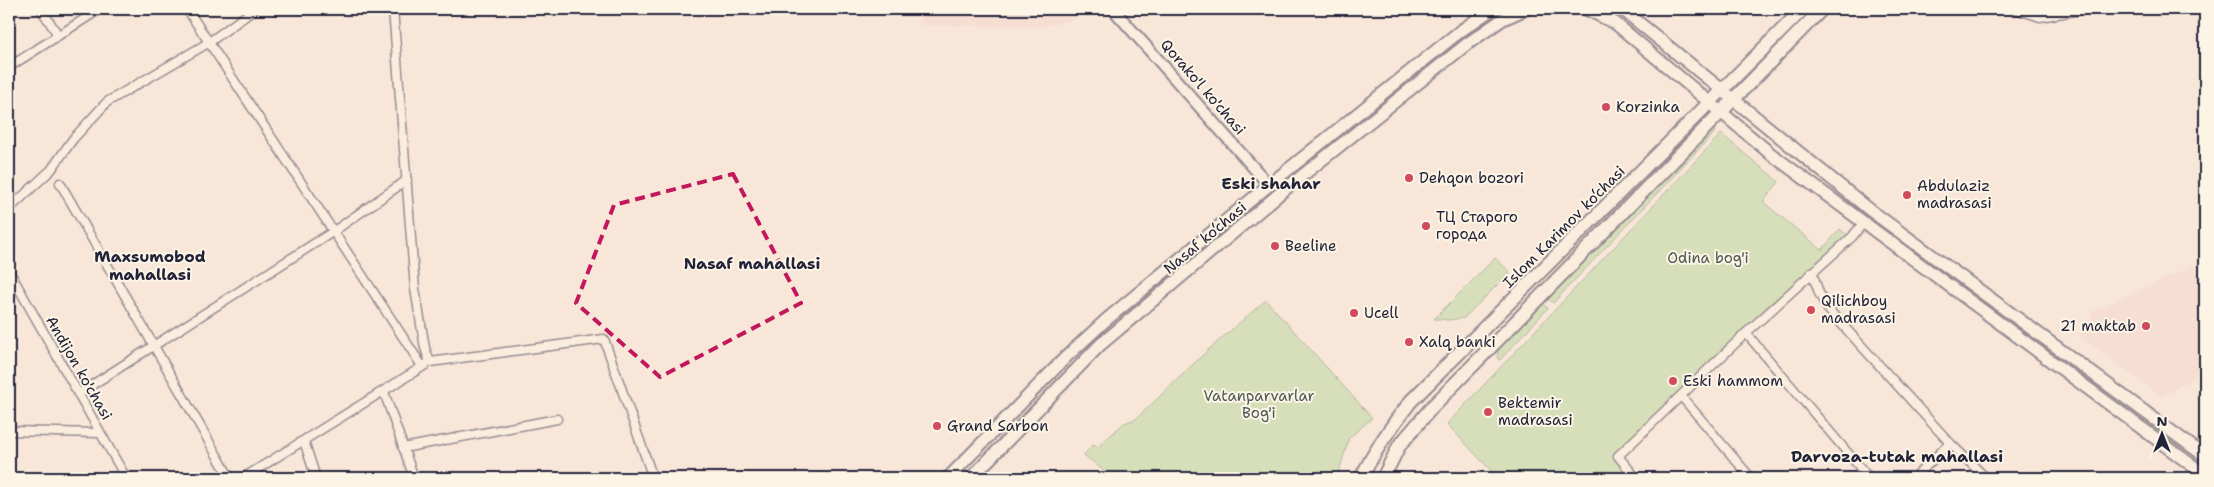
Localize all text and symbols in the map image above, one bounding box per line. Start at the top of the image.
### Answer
street label: Qorako'l ko'chasi [1156,35,1250,139]
place label: Korzinka [1616,97,1680,117]
marker: Korzinka [1600,101,1612,113]
street label: Islom Karimov ko‘chasi [1498,161,1630,293]
place label: Dehqon bozori [1419,168,1524,188]
marker: Dehqon bozori [1403,172,1415,184]
district label: Eski shahar [1221,173,1321,194]
place label: Abdulaziz madrasasi [1917,176,1992,213]
marker: Abdulaziz madrasasi [1901,189,1913,201]
street label: Nasaf ko‘chasi [1159,197,1251,279]
place label: ТЦ Старого города [1436,207,1518,244]
marker: ТЦ Старого города [1420,220,1432,232]
place label: Beeline [1285,236,1337,256]
marker: Beeline [1269,240,1281,252]
district label: Maxsumobod mahallasi [94,246,206,285]
park label: Odina bog'i [1667,248,1749,268]
district label: Nasaf mahallasi [684,253,820,274]
place label: Qilichboy madrasasi [1821,291,1896,328]
place label: Ucell [1364,303,1399,323]
marker: Qilichboy madrasasi [1805,304,1817,316]
marker: Ucell [1348,307,1360,319]
street label: Andijon ko'chasi [41,312,117,424]
place label: 21 maktab [2060,316,2136,336]
marker: 21 maktab [2140,320,2152,332]
place label: Xalq banki [1419,332,1496,352]
marker: Xalq banki [1403,336,1415,348]
place label: Eski hammom [1683,371,1783,391]
marker: Eski hammom [1667,375,1679,387]
park label: Vatanparvarlar Bog'i [1203,386,1315,423]
place label: Bektemir madrasasi [1498,393,1573,430]
marker: Bektemir madrasasi [1482,406,1494,418]
north arrow [2136,410,2186,460]
text: N [2156,412,2168,430]
place label: Grand Sarbon [947,416,1049,436]
marker: Grand Sarbon [931,420,943,432]
district label: Darvoza-tutak mahallasi [1791,446,2003,467]

